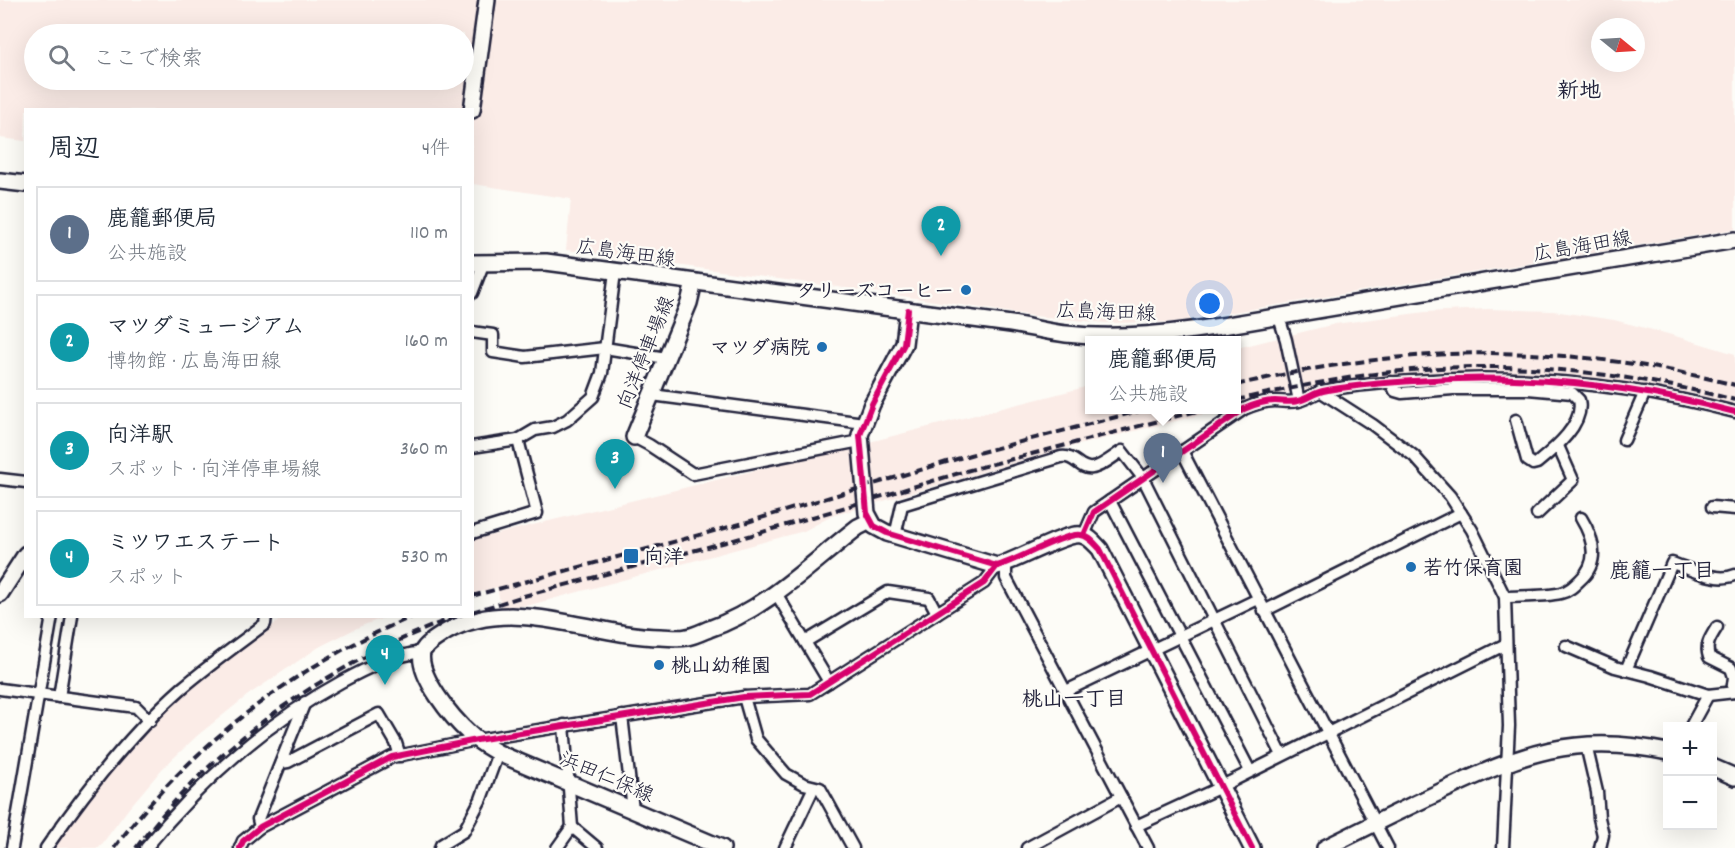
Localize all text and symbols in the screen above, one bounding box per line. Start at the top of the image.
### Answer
north arrow [1591,18,1645,72]
search box [24,24,474,90]
icon: search [45,41,78,74]
text: ここで検索 [93,45,203,76]
district label: 新地 [1557,77,1601,108]
text: 周辺 [48,132,100,169]
text: 4件 [422,136,450,164]
text: 鹿籠郵便局 [107,205,217,236]
pin: 2 [922,206,960,256]
text: 1 [67,220,72,248]
text: 110 m [410,220,448,248]
street label: 広島海田線 [1531,225,1634,270]
street label: 広島海田線 [574,234,677,276]
text: 公共施設 [107,241,187,269]
place label: タリーズコーヒー [796,279,954,307]
marker: タリーズコーヒー [959,283,973,297]
your location [1195,289,1224,318]
street label: 向洋停車場線 [612,292,683,414]
street label: 広島海田線 [1055,298,1156,330]
text: マツダミュージアム [107,313,305,344]
text: 2 [65,328,74,356]
text: 160 m [405,328,448,356]
place label: マツダ病院 [710,336,810,364]
popup [1085,336,1241,414]
marker: マツダ病院 [815,340,829,354]
text: 鹿籠郵便局 [1108,346,1218,377]
text: 博物館 · 広島海田線 [107,349,281,377]
text: 公共施設 [1108,382,1188,410]
text: 向洋駅 [107,421,173,452]
pin: 1 [1144,434,1182,483]
text: 3 [65,436,74,464]
text: 360 m [400,436,448,464]
pin: 3 [596,440,634,489]
text: スポット · 向洋停車場線 [107,457,321,485]
text: ミツワエステート [107,529,284,560]
text: 4 [65,544,74,572]
text: 530 m [401,544,448,572]
place label: 向洋 [644,545,684,573]
marker: 向洋 [622,547,640,565]
place label: 若竹保育園 [1423,556,1523,584]
district label: 鹿籠一丁目 [1610,558,1715,588]
marker: 若竹保育園 [1404,560,1418,574]
text: スポット [107,565,187,593]
pin: 4 [366,636,404,685]
place label: 桃山幼稚園 [671,654,771,682]
marker: 桃山幼稚園 [652,658,666,672]
district label: 桃山一丁目 [1022,686,1127,716]
map controls [1663,722,1717,830]
button: + [1663,722,1717,776]
street label: 浜田仁保線 [554,746,657,811]
button: − [1663,776,1717,830]

